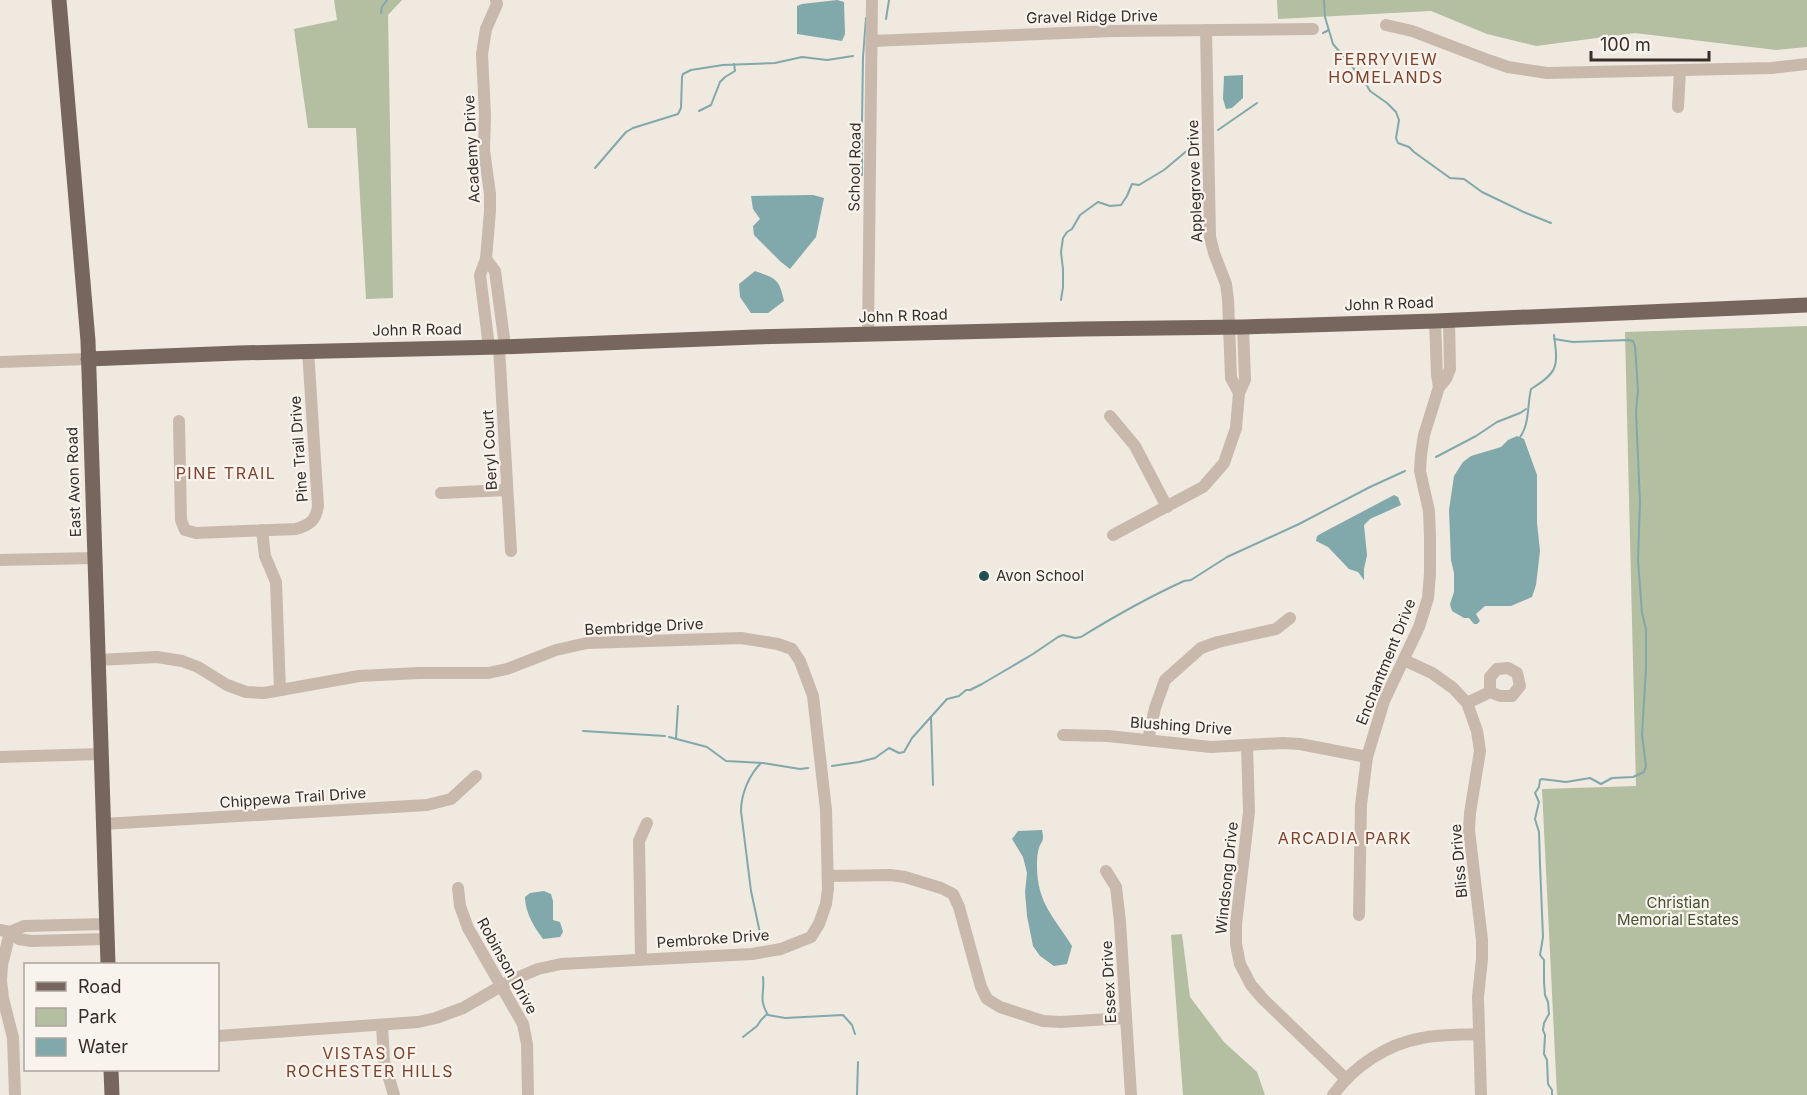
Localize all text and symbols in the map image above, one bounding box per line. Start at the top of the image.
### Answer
street label: Gravel Ridge Drive [1026,6,1158,27]
scale bar [1591,24,1710,62]
text: 100 m [1600,34,1651,55]
district label: FERRYVIEW HOMELANDS [1328,49,1444,87]
street label: Academy Drive [459,94,484,204]
street label: Applegrove Drive [1183,119,1206,243]
street label: School Road [844,122,865,212]
street label: John R Road [1344,292,1434,315]
street label: John R Road [858,304,948,327]
street label: John R Road [372,319,462,340]
street label: Pine Trail Drive [285,395,312,503]
street label: Beryl Court [478,409,501,491]
street label: East Avon Road [62,427,85,537]
district label: PINE TRAIL [176,463,276,483]
place label: Avon School [996,566,1084,585]
marker: Avon School [977,569,991,583]
street label: Enchantment Drive [1352,596,1420,728]
street label: Bembridge Drive [584,614,704,639]
street label: Blushing Drive [1129,712,1233,739]
street label: Chippewa Trail Drive [219,783,367,812]
street label: Windsong Drive [1211,821,1242,935]
street label: Bliss Drive [1446,823,1471,899]
district label: ARCADIA PARK [1278,828,1412,848]
park label: Christian Memorial Estates [1617,893,1739,929]
street label: Robinson Drive [473,914,542,1017]
street label: Pembroke Drive [656,925,770,952]
street label: Essex Drive [1097,940,1120,1024]
legend [24,963,219,1071]
text: Road [78,976,121,997]
text: Park [78,1006,117,1027]
text: Water [78,1036,128,1057]
district label: VISTAS OF ROCHESTER HILLS [286,1043,454,1081]

